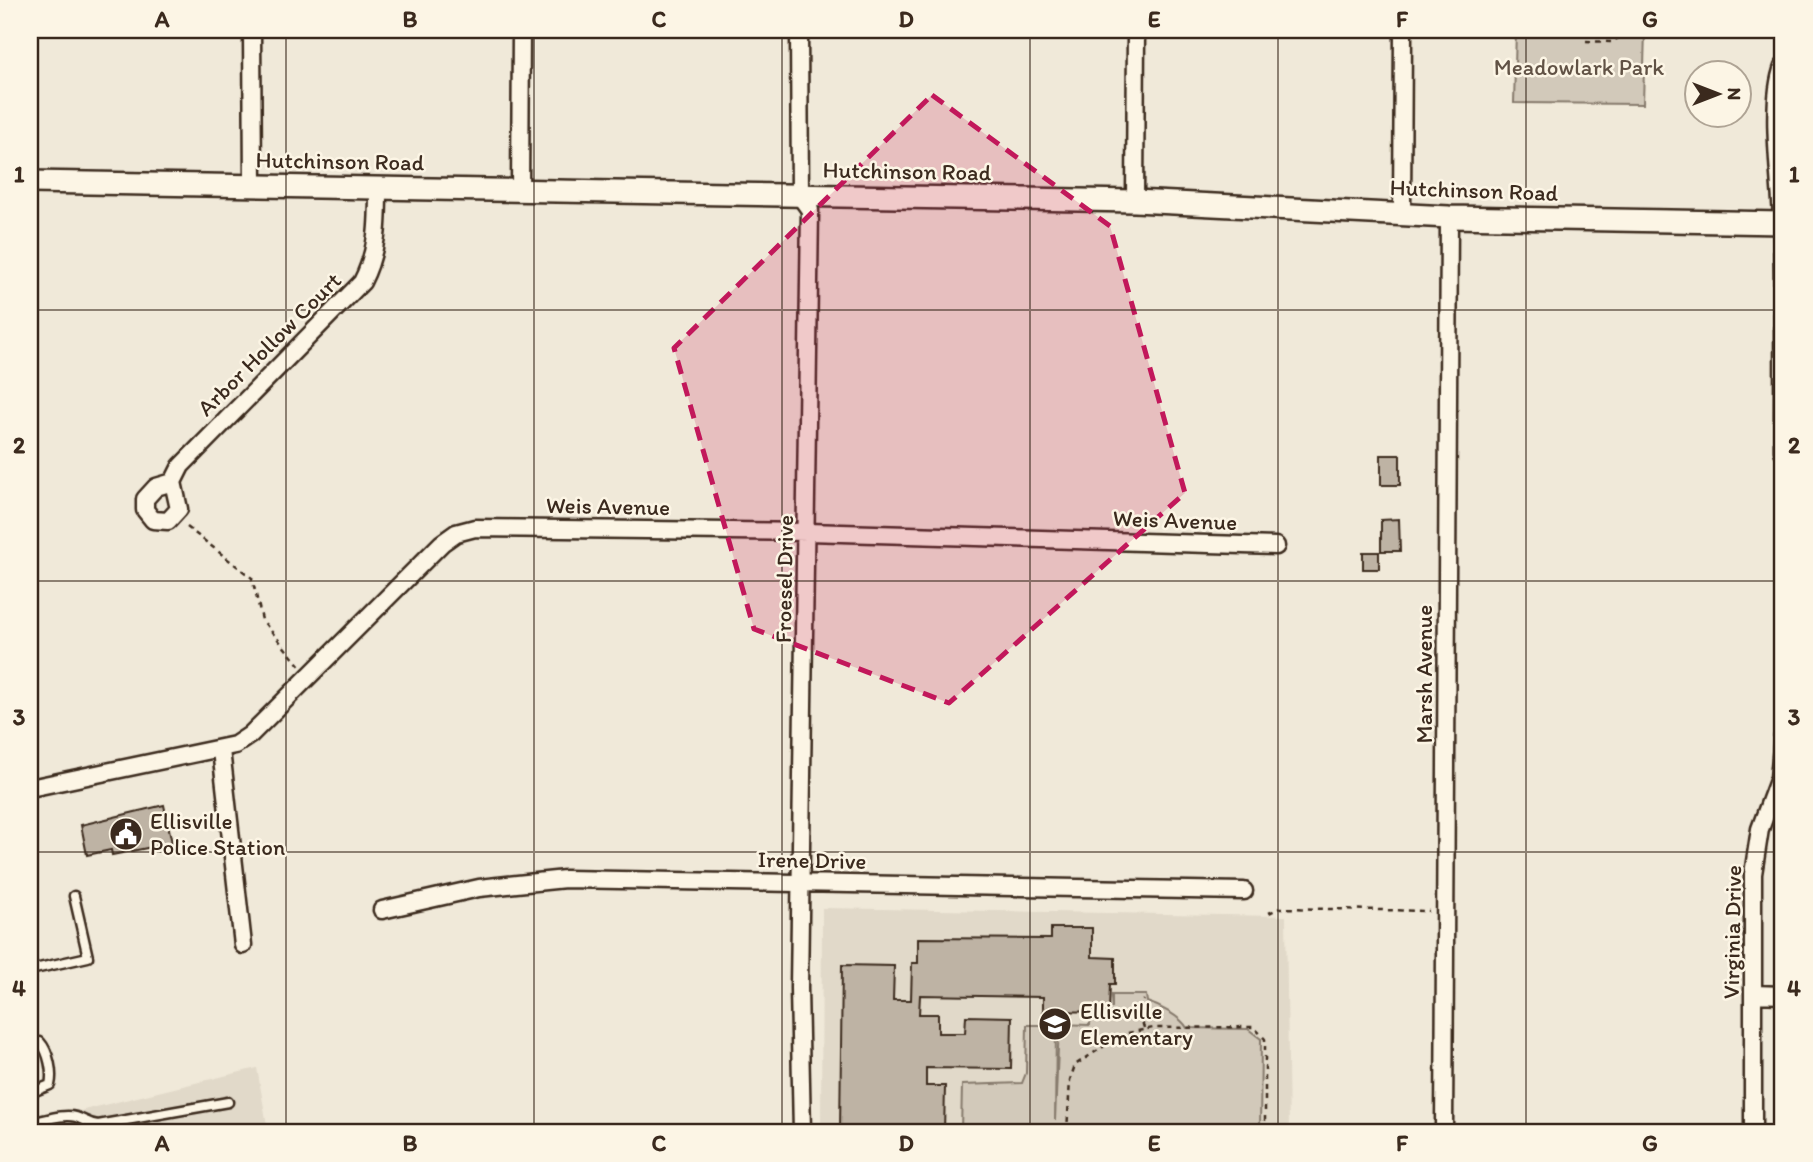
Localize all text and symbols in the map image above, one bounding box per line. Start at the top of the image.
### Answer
text: A [154,5,170,33]
text: B [403,5,418,33]
text: C [652,5,667,33]
text: D [898,5,914,33]
text: E [1148,5,1161,33]
text: F [1396,5,1409,33]
text: G [1642,5,1658,33]
park label: Meadowlark Park [1494,53,1664,81]
north arrow [1684,60,1754,130]
text: N [1723,88,1746,100]
street label: Hutchinson Road [255,146,425,176]
street label: Hutchinson Road [822,156,992,186]
text: 1 [14,160,25,188]
text: 1 [1789,160,1800,188]
street label: Hutchinson Road [1389,173,1559,207]
street label: Arbor Hollow Court [191,266,347,422]
text: 2 [13,431,26,459]
text: 2 [1788,431,1801,459]
street label: Weis Avenue [546,491,670,521]
street label: Weis Avenue [1112,504,1238,536]
street label: Froesel Drive [769,515,799,643]
street label: Marsh Avenue [1410,605,1438,743]
text: 3 [13,703,26,731]
text: 3 [1788,703,1801,731]
place label: Ellisville Police Station [150,807,285,861]
public building icon: Ellisville Police Station [107,815,145,853]
street label: Irene Drive [757,845,867,875]
street label: Virginia Drive [1717,865,1747,999]
text: 4 [12,974,26,1002]
text: 4 [1787,974,1801,1002]
place label: Ellisville Elementary [1080,997,1193,1051]
school or university icon: Ellisville Elementary [1036,1005,1074,1043]
text: A [154,1129,170,1157]
text: B [403,1129,418,1157]
text: C [652,1129,667,1157]
text: D [898,1129,914,1157]
text: E [1148,1129,1161,1157]
text: F [1396,1129,1409,1157]
text: G [1642,1129,1658,1157]

